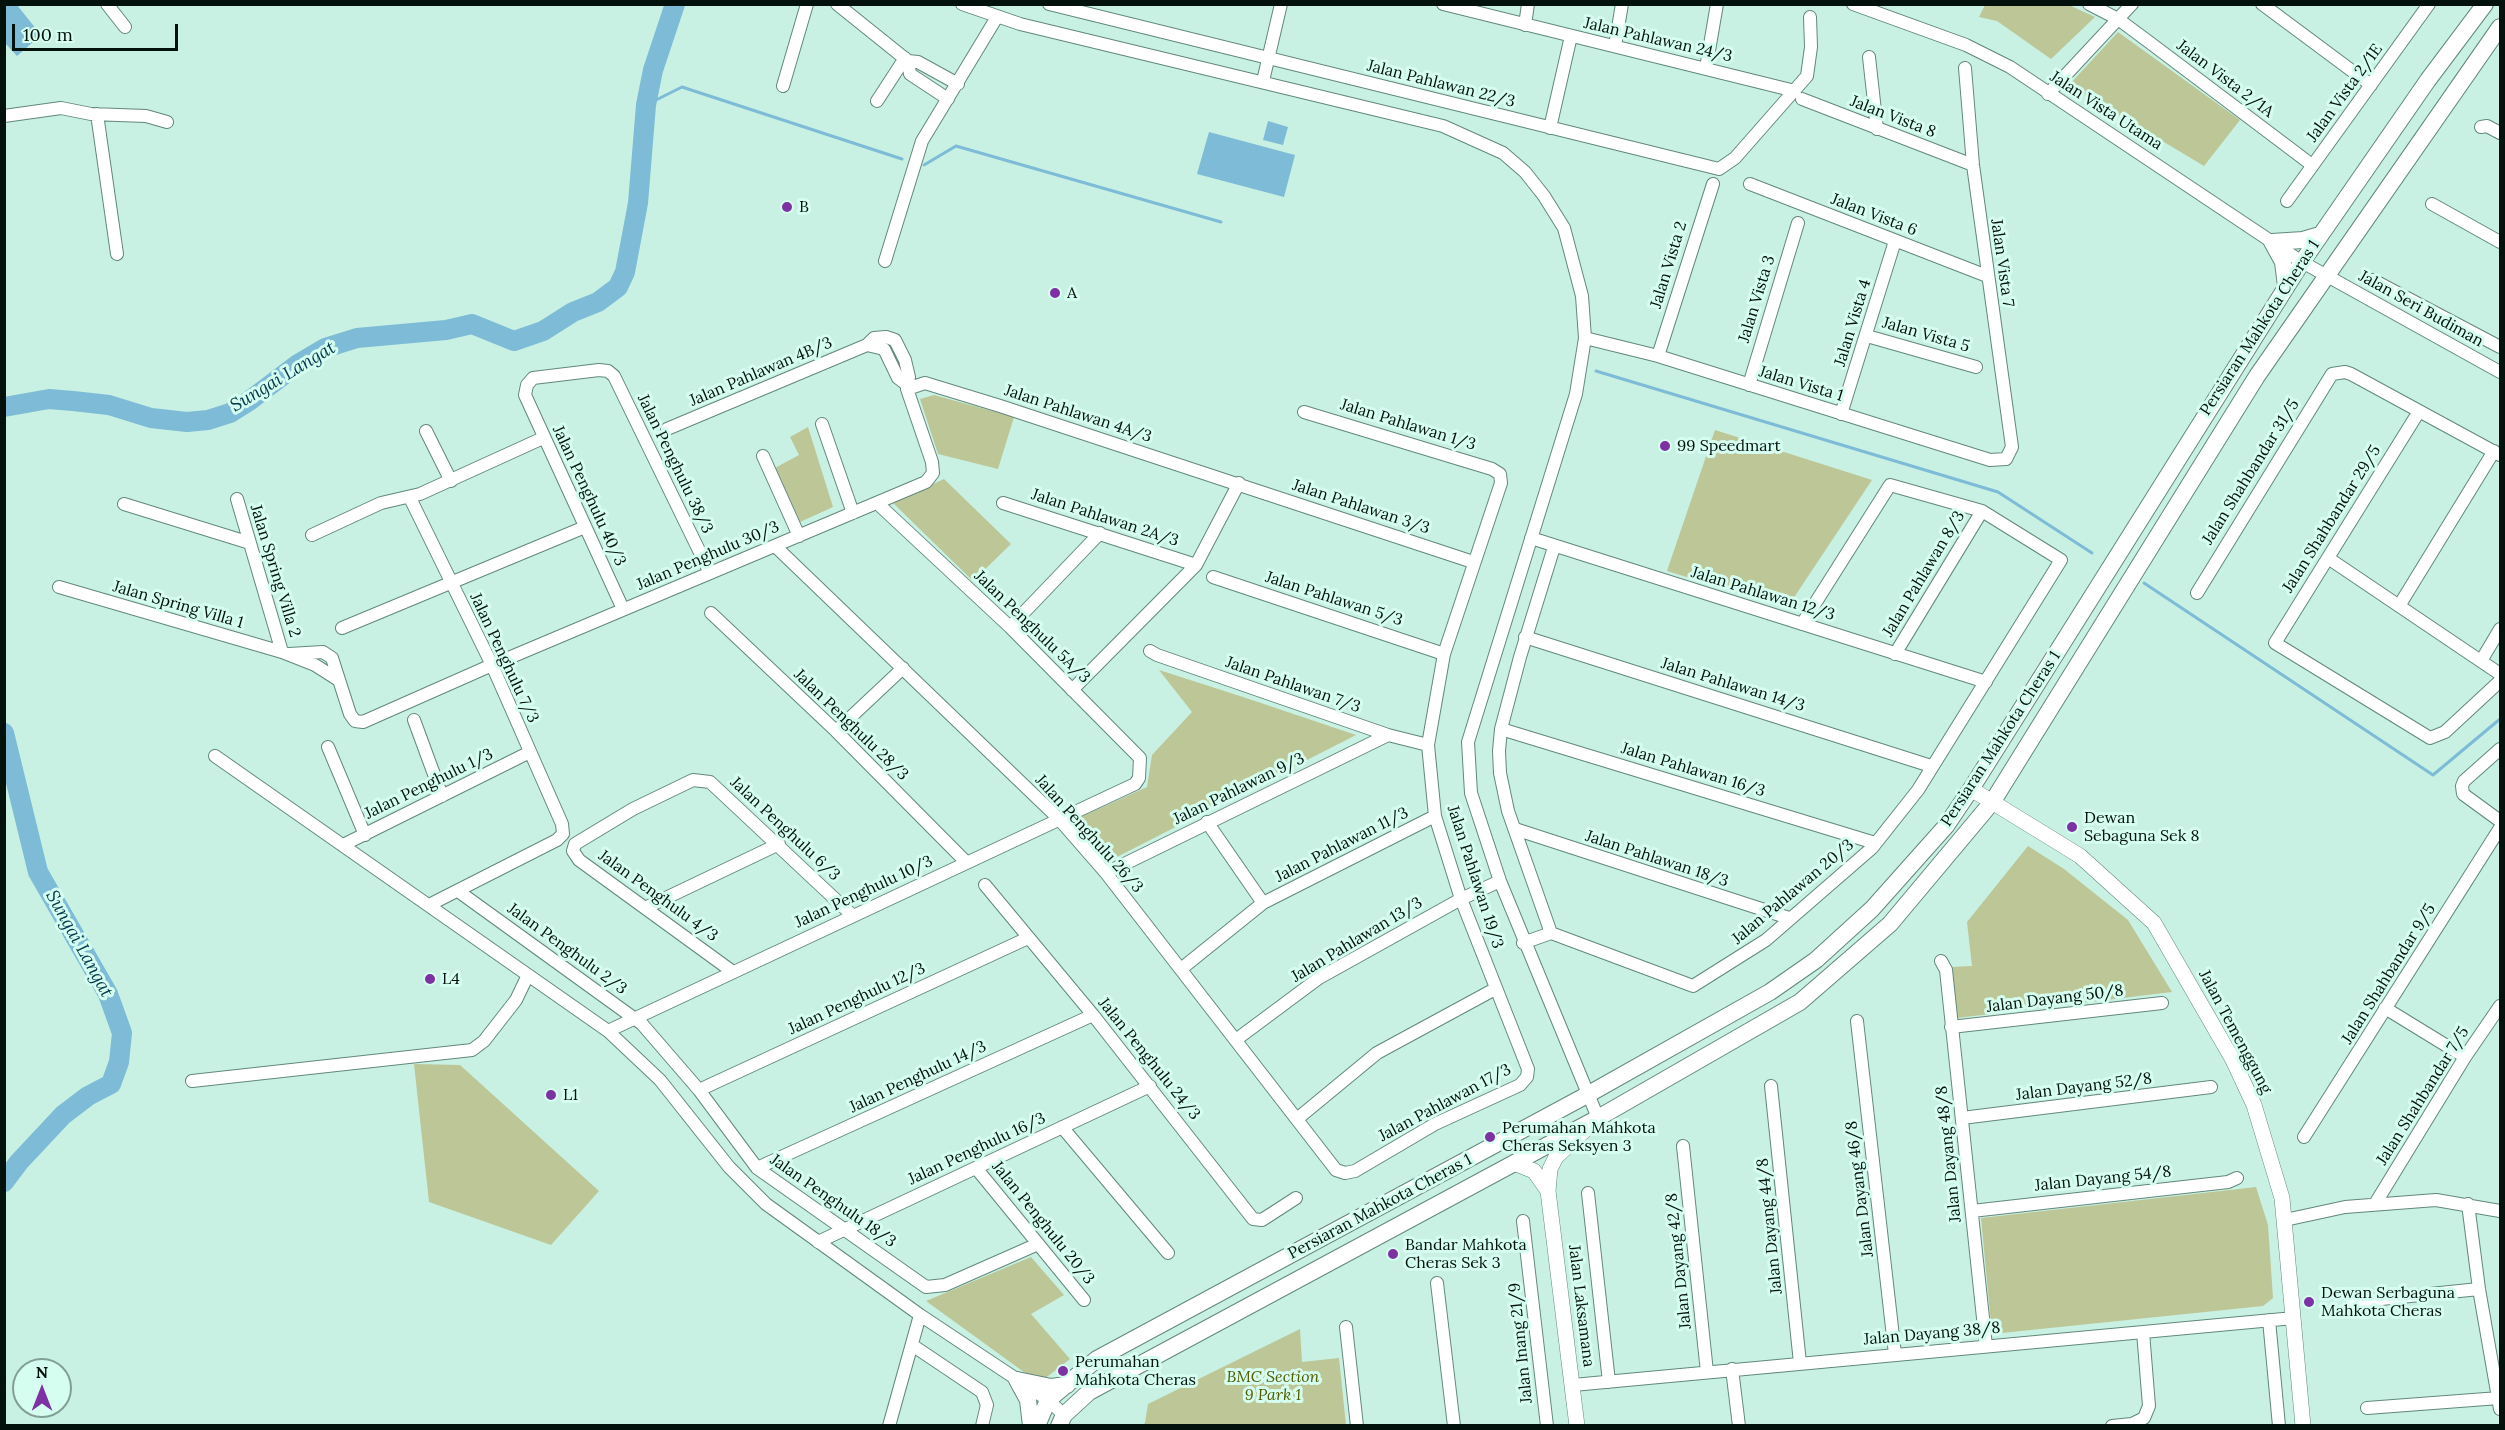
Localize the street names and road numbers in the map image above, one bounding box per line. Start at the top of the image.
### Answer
street label: Jalan Pahlawan 24/3 [1582,14,1734,66]
street label: Jalan Vista 2/1A [2173,36,2277,122]
street label: Jalan Vista 2/1E [2303,40,2387,146]
street label: Jalan Pahlawan 22/3 [1365,56,1517,112]
street label: Jalan Vista Utama [2046,67,2166,155]
street label: Jalan Vista 8 [1847,92,1939,142]
street label: Jalan Vista 6 [1828,190,1920,240]
street label: Jalan Vista 7 [1986,218,2018,308]
street label: Jalan Vista 2 [1647,219,1691,311]
street label: Persiaran Mahkota Cheras 1 [2196,237,2324,419]
street label: Jalan Vista 3 [1735,253,1779,345]
street label: Jalan Seri Budiman [2355,267,2487,351]
street label: Jalan Vista 4 [1831,277,1875,369]
street label: Jalan Vista 5 [1880,313,1972,357]
street label: Jalan Pahlawan 4B/3 [687,333,835,411]
street label: Jalan Vista 1 [1757,362,1845,406]
street label: Jalan Pahlawan 4A/3 [1002,381,1154,447]
street label: Jalan Penghulu 38/3 [633,391,717,537]
street label: Jalan Pahlawan 1/3 [1338,395,1478,455]
street label: Jalan Shahbandar 31/5 [2198,396,2304,548]
street label: Jalan Penghulu 40/3 [548,423,630,569]
street label: Jalan Shahbandar 29/5 [2279,442,2385,596]
street label: Jalan Pahlawan 3/3 [1290,476,1432,538]
street label: Jalan Pahlawan 2A/3 [1029,485,1181,551]
street label: Jalan Spring Villa 2 [246,502,304,640]
street label: Jalan Pahlawan 8/3 [1879,508,1969,640]
street label: Jalan Penghulu 30/3 [634,517,782,595]
street label: Jalan Pahlawan 12/3 [1689,563,1837,625]
street label: Jalan Penghulu 5A/3 [970,567,1094,687]
street label: Jalan Pahlawan 5/3 [1263,568,1405,630]
street label: Jalan Spring Villa 1 [111,577,245,633]
street label: Jalan Penghulu 7/3 [465,590,543,726]
street label: Persiaran Mahkota Cheras 1 [1937,648,2065,830]
street label: Jalan Pahlawan 7/3 [1223,653,1363,717]
street label: Jalan Pahlawan 14/3 [1659,654,1807,716]
street label: Jalan Penghulu 28/3 [790,665,912,785]
street label: Jalan Pahlawan 16/3 [1619,739,1767,801]
street label: Jalan Penghulu 1/3 [362,745,496,823]
street label: Jalan Pahlawan 9/3 [1170,749,1308,829]
street label: Jalan Penghulu 26/3 [1031,771,1147,897]
street label: Jalan Penghulu 6/3 [726,773,844,885]
street label: Jalan Pahlawan 11/3 [1272,803,1412,887]
street label: Jalan Pahlawan 19/3 [1443,803,1507,951]
street label: Jalan Pahlawan 18/3 [1583,827,1731,891]
street label: Jalan Pahlawan 20/3 [1728,836,1858,948]
street label: Jalan Penghulu 4/3 [594,846,722,946]
street label: Jalan Penghulu 10/3 [792,852,936,932]
street label: Jalan Pahlawan 13/3 [1288,893,1426,987]
street label: Jalan Penghulu 2/3 [503,899,631,999]
street label: Jalan Shahbandar 9/5 [2338,900,2440,1048]
street label: Jalan Penghulu 12/3 [785,959,929,1039]
street label: Jalan Temenggung [2194,967,2276,1097]
street label: Jalan Dayang 50/8 [1985,981,2125,1017]
street label: Jalan Penghulu 24/3 [1094,994,1204,1124]
street label: Jalan Shahbandar 7/5 [2373,1023,2473,1169]
street label: Jalan Penghulu 14/3 [846,1037,990,1117]
street label: Jalan Pahlawan 17/3 [1376,1060,1514,1146]
street label: Jalan Dayang 52/8 [2015,1069,2153,1105]
street label: Jalan Dayang 48/8 [1932,1085,1966,1223]
street label: Jalan Penghulu 16/3 [905,1109,1049,1189]
street label: Jalan Dayang 46/8 [1842,1120,1878,1258]
street label: Jalan Penghulu 18/3 [766,1150,900,1252]
street label: Persiaran Mahkota Cheras 1 [1285,1150,1475,1264]
street label: Jalan Dayang 44/8 [1753,1157,1787,1295]
street label: Jalan Penghulu 20/3 [988,1158,1098,1288]
street label: Jalan Dayang 54/8 [2034,1162,2172,1196]
street label: Jalan Dayang 42/8 [1662,1192,1696,1330]
street label: Jalan Laksamana [1564,1244,1598,1368]
street label: Jalan Inang 21/9 [1505,1282,1537,1404]
street label: Jalan Dayang 38/8 [1863,1318,2001,1350]

